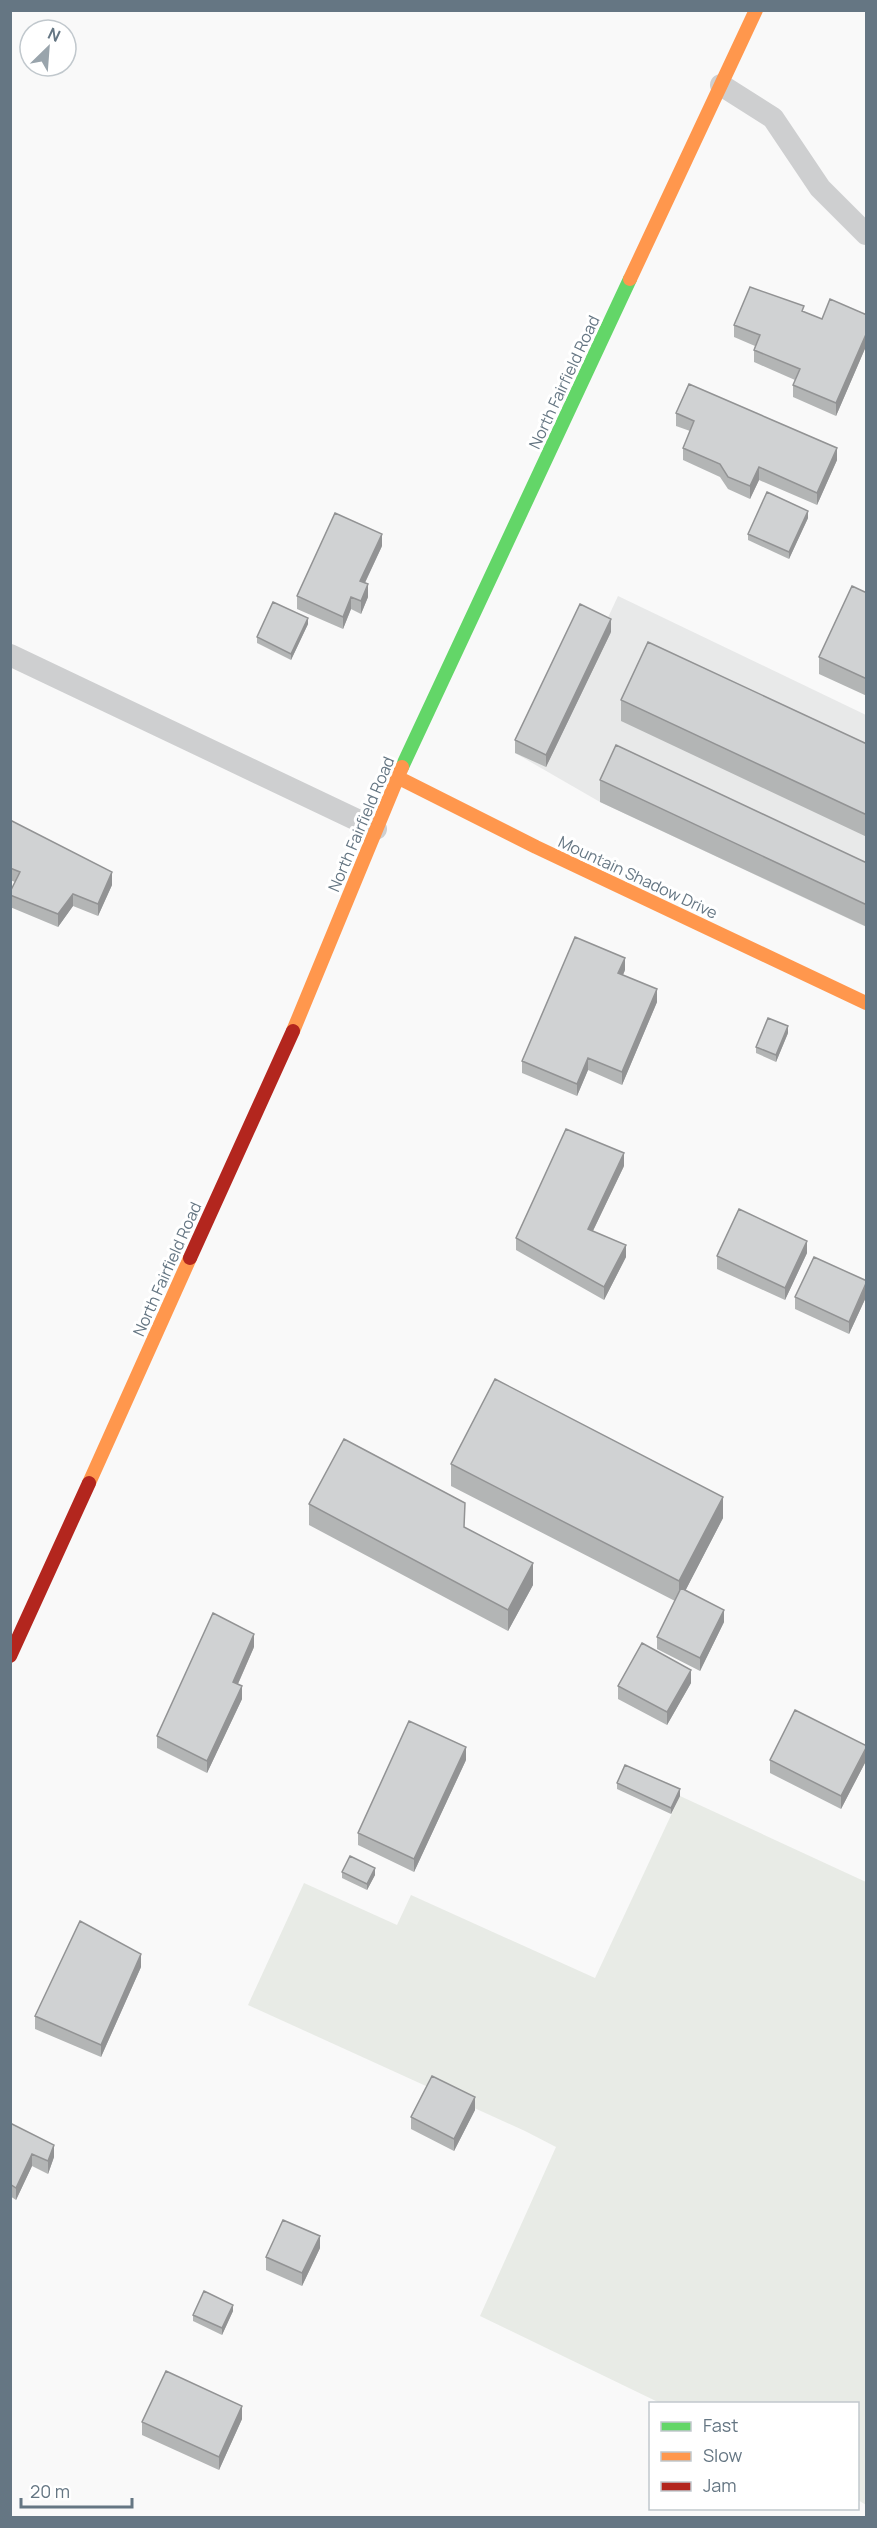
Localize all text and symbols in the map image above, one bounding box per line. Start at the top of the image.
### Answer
north arrow [18,18,78,78]
text: N [44,22,64,47]
street label: North Fairfield Road [523,312,605,452]
street label: North Fairfield Road [323,753,399,895]
street label: Mountain Shadow Drive [555,830,721,924]
street label: North Fairfield Road [128,1198,206,1340]
legend [649,2402,859,2510]
text: Fast [703,2413,738,2437]
text: Slow [703,2443,743,2467]
scale bar [21,2471,132,2509]
text: Jam [703,2473,737,2497]
text: 20 m [30,2479,70,2503]

